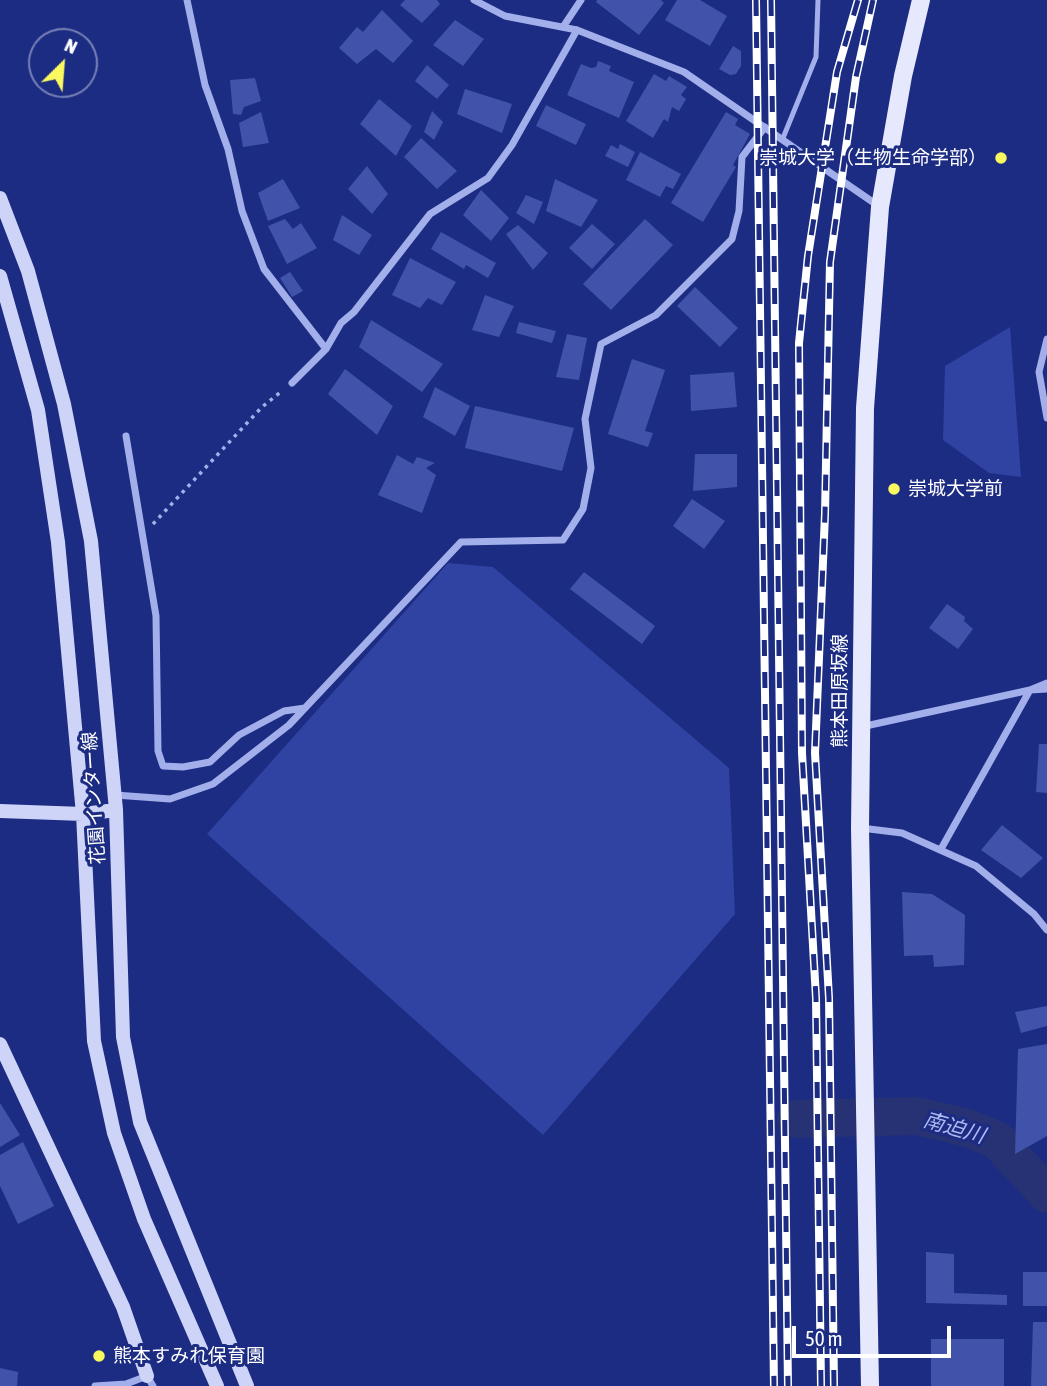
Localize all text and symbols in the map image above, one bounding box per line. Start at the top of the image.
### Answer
north arrow [28,28,98,98]
text: N [61,33,81,58]
place label: 崇城大学（生物生命学部） [759,147,987,169]
marker: 崇城大学（生物生命学部） [993,150,1009,166]
place label: 崇城大学前 [908,478,1003,500]
marker: 崇城大学前 [886,481,902,497]
street label: 熊本田原坂線 [829,634,851,748]
street label: 花園インター線 [78,731,110,865]
water label: 南迫川 [920,1107,988,1149]
scale bar [795,1312,954,1356]
text: 50 m [805,1326,843,1350]
place label: 熊本すみれ保育園 [113,1345,265,1367]
marker: 熊本すみれ保育園 [91,1348,107,1364]

